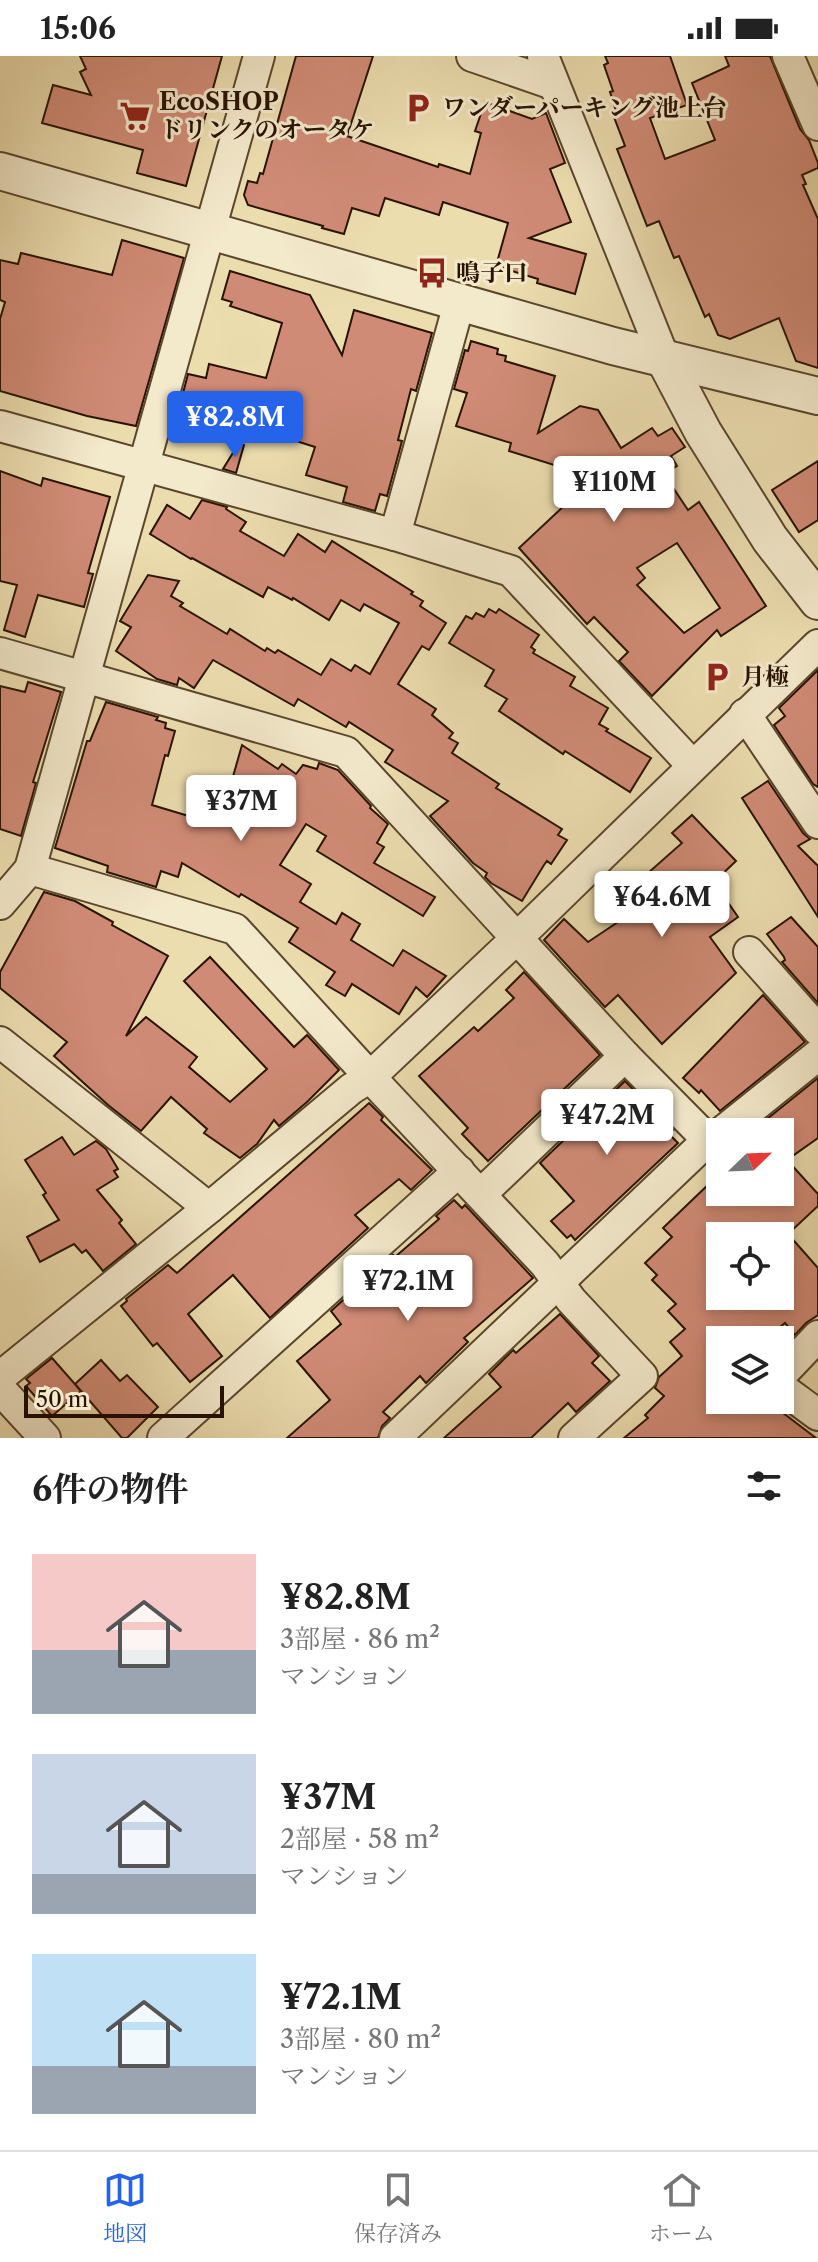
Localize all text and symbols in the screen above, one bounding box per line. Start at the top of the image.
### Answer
text: 15:06 [40,10,116,47]
place label: EcoSHOP ドリンクのオータケ [159,87,375,144]
parking icon: ワンダーパーキング池上台 [401,91,435,125]
place label: ワンダーパーキング池上台 [442,93,727,122]
supermarket icon: EcoSHOP ドリンクのオータケ [118,99,152,133]
bus stop icon: 鳴子口 [415,256,449,290]
place label: 鳴子口 [456,258,528,287]
pin: ¥82.8M [170,391,300,459]
text: ¥82.8M [185,401,285,433]
pin: ¥110M [558,456,670,524]
text: ¥110M [571,466,657,498]
parking icon: 月極 [700,660,734,694]
place label: 月極 [741,662,789,691]
pin: ¥37M [194,775,288,843]
text: ¥37M [204,785,278,817]
pin: ¥64.6M [597,871,727,939]
text: ¥64.6M [612,881,712,913]
pin: ¥47.2M [542,1089,672,1157]
text: ¥47.2M [559,1099,655,1131]
north arrow [706,1118,794,1206]
map controls [706,1118,794,1414]
button: locate [706,1222,794,1310]
pin: ¥72.1M [343,1255,473,1323]
text: ¥72.1M [361,1265,455,1297]
button: layers [706,1326,794,1414]
scale bar [24,1382,224,1418]
text: 50 m [36,1386,88,1413]
icon: filters [742,1464,786,1508]
text: 6件の物件 [32,1468,188,1510]
text: ¥82.8M [280,1576,411,1618]
icon: home [96,1586,192,1682]
text: 3部屋 · 86 m² [280,1623,440,1655]
text: マンション [280,1660,409,1692]
text: ¥37M [280,1776,376,1818]
icon: home [96,1786,192,1882]
text: 2部屋 · 58 m² [280,1823,439,1855]
text: マンション [280,1860,409,1892]
text: ¥72.1M [280,1976,402,2018]
icon: home [96,1986,192,2082]
text: 3部屋 · 80 m² [280,2023,441,2055]
text: マンション [280,2060,409,2092]
tab: 地図 [103,2168,147,2247]
tab: 保存済み [354,2168,442,2247]
tab: ホーム [649,2168,715,2247]

